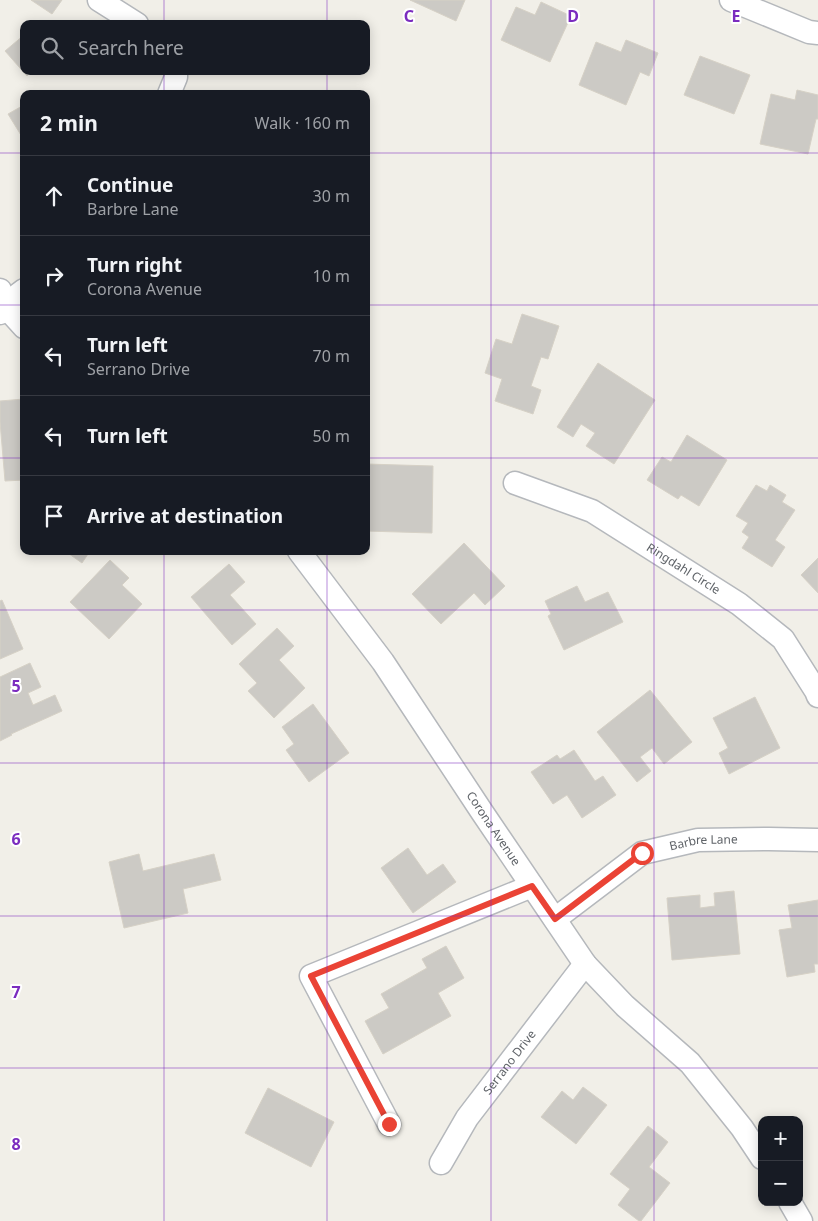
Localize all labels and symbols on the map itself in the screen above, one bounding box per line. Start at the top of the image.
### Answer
text: C [404,5,414,27]
text: D [567,5,579,27]
text: E [732,5,741,27]
street label: Ringdahl Circle [643,539,724,598]
text: 5 [11,675,21,697]
street label: Corona Avenue [463,788,525,869]
text: 6 [11,828,21,850]
street label: Barbre Lane [668,830,738,854]
route start [631,842,654,865]
text: 7 [11,981,21,1003]
street label: Serrano Drive [479,1026,540,1098]
route end [378,1113,401,1136]
text: 8 [11,1133,21,1155]

